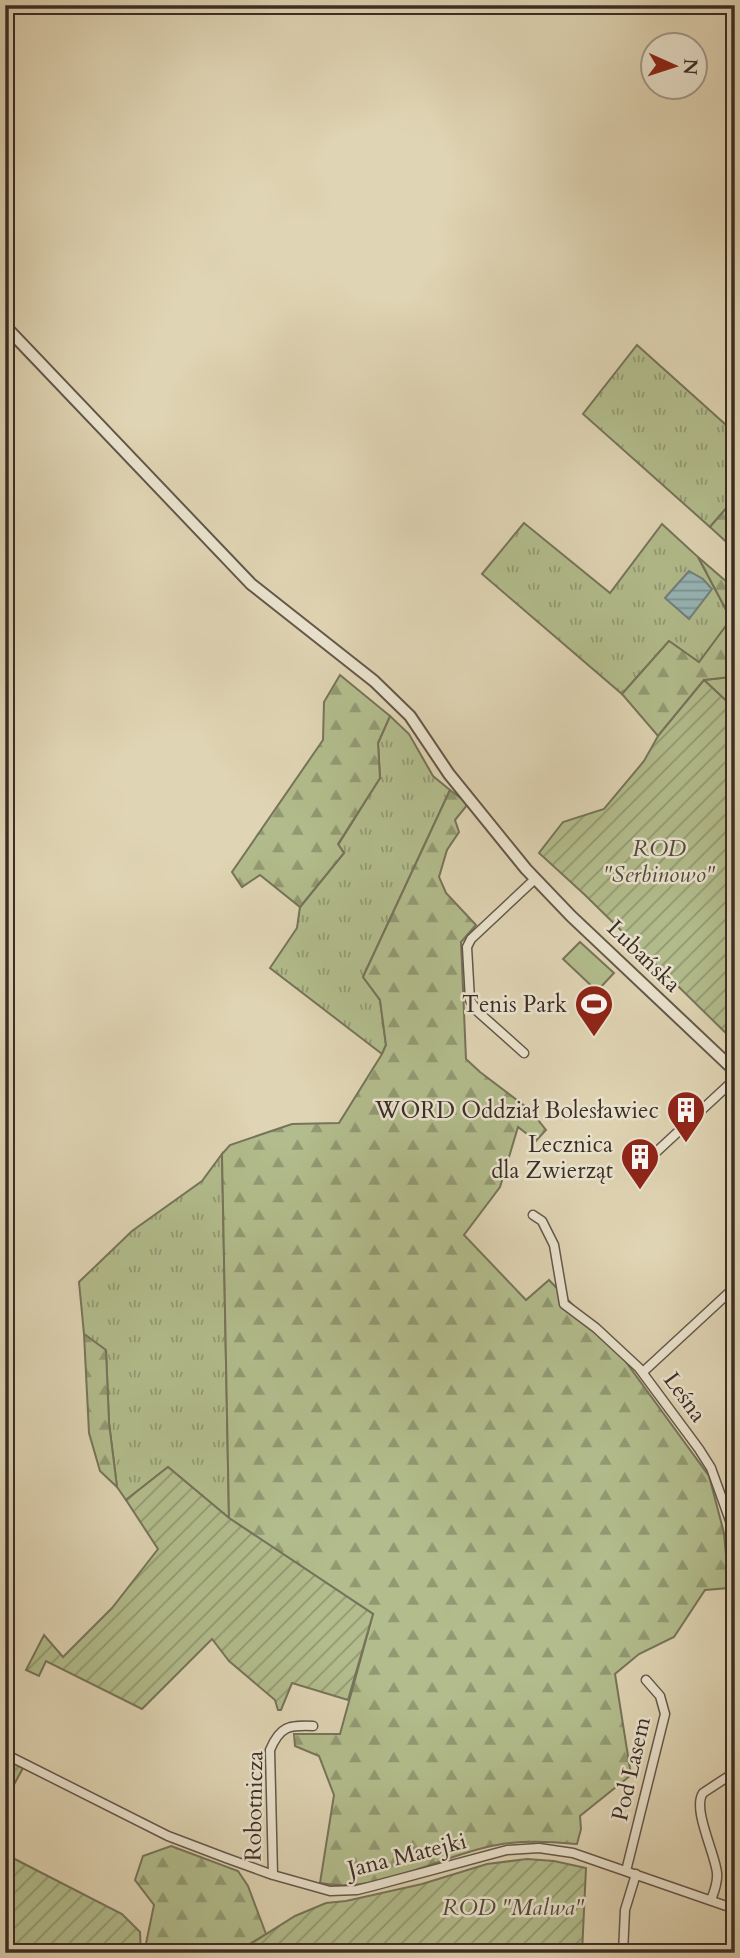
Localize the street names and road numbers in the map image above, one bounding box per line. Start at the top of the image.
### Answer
street label: Lubańska [600,913,688,999]
street label: Leśna [656,1366,714,1428]
street label: Pod Lasem [604,1713,658,1824]
street label: Robotnicza [238,1750,270,1862]
street label: Jana Matejki [341,1825,470,1885]

